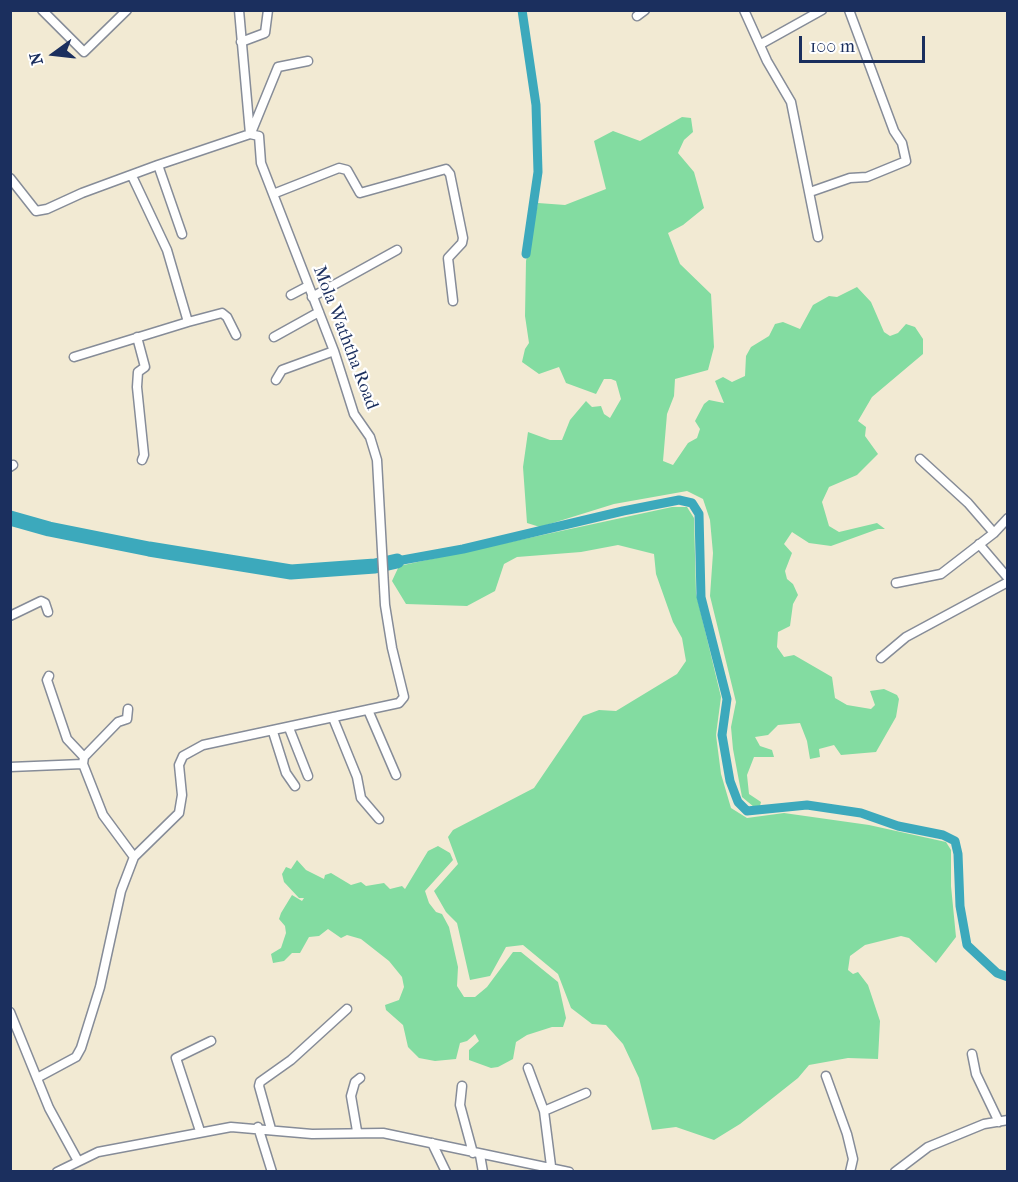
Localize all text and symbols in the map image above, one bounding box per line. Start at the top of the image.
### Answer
north arrow [24,24,84,84]
scale bar [802,24,928,62]
text: 100 m [810,36,855,57]
text: N [25,50,47,67]
street label: Mola Waththa Road [308,263,382,413]

